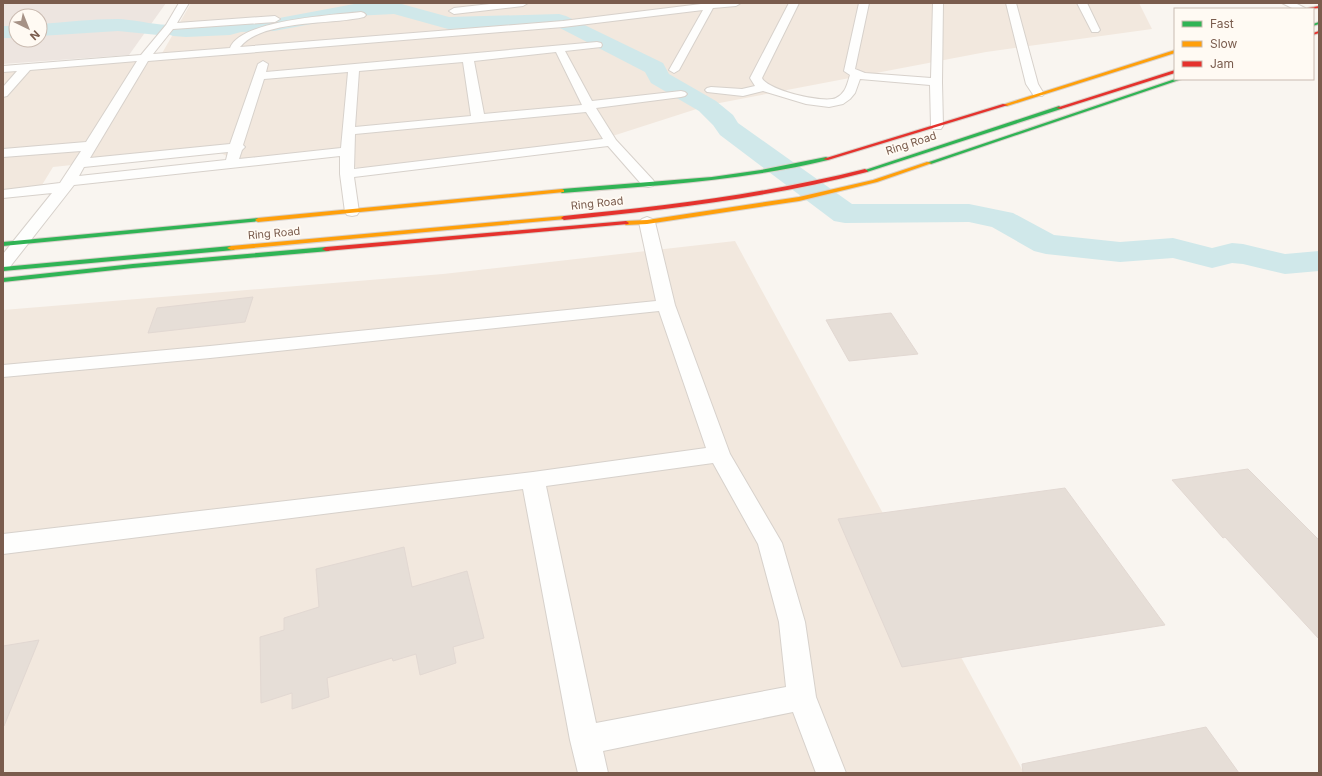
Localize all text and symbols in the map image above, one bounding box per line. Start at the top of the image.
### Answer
north arrow [8,8,48,48]
legend [1174,8,1314,80]
text: Fast [1210,16,1234,31]
text: N [27,27,43,43]
text: Slow [1210,36,1238,51]
text: Jam [1210,56,1234,71]
street label: Ring Road [884,128,938,158]
street label: Ring Road [570,193,624,213]
street label: Ring Road [247,224,301,242]

